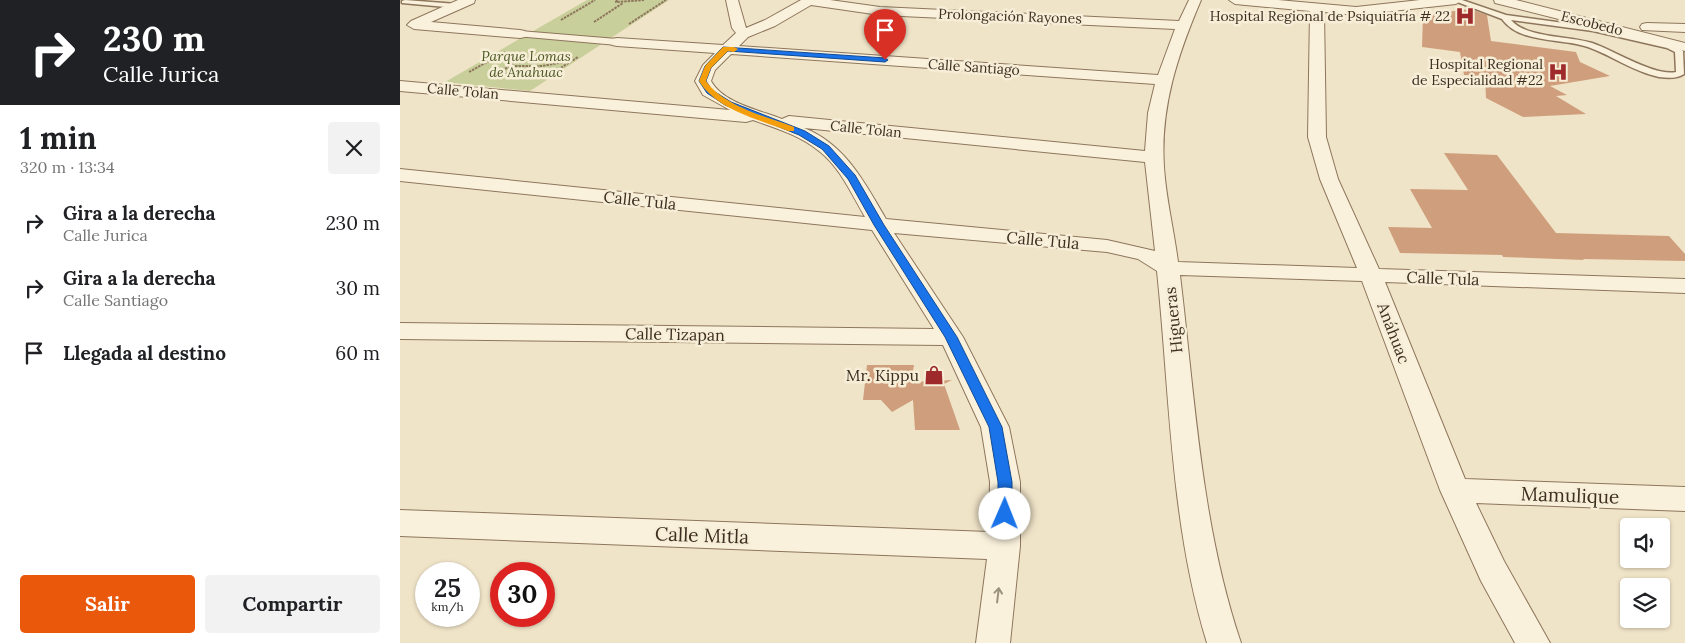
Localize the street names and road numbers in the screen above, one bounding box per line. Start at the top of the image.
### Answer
street label: Prolongación Rayones [938,4,1082,28]
street label: Escobedo [1559,7,1625,39]
street label: Calle Santiago [928,55,1020,79]
street label: Calle Tolan [426,79,500,103]
street label: Calle Tolan [829,116,903,142]
street label: Calle Tula [603,186,677,214]
street label: Calle Tula [1006,227,1080,253]
street label: Calle Tula [1406,267,1480,289]
street label: Higueras [1160,286,1186,354]
street label: Anáhuac [1373,299,1415,366]
street label: Calle Tizapan [625,323,725,345]
street label: Mamulique [1520,481,1620,509]
street label: Calle Mitla [655,521,750,549]

